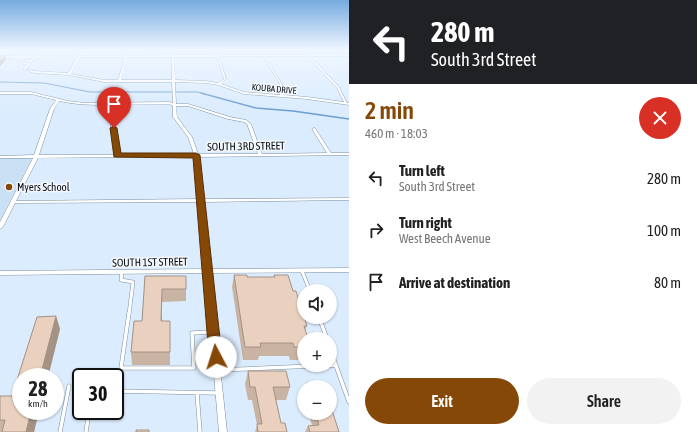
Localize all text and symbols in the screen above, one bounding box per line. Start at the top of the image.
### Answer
icon: left [365,16,417,68]
text: 280 m [431,16,494,48]
text: South 3rd Street [431,49,536,70]
street label: KOUBA DRIVE [251,82,297,96]
pin [97,87,131,128]
icon: arrive [103,93,125,115]
text: 2 min [365,97,414,124]
button: close [639,97,681,139]
text: 460 m · 18:03 [365,126,428,141]
street label: SOUTH 3RD STREET [207,139,285,153]
text: Turn left [399,162,445,179]
icon: left [365,167,387,189]
text: 280 m [647,170,681,187]
text: South 3rd Street [399,179,475,194]
place label: Myers School [17,181,70,193]
marker: Myers School [4,182,14,192]
text: Turn right [399,214,452,231]
icon: right [365,219,387,241]
text: 100 m [647,222,681,239]
text: West Beech Avenue [399,231,491,246]
street label: SOUTH 1ST STREET [112,255,188,269]
icon: arrive [365,271,387,293]
text: Arrive at destination [399,274,510,291]
text: 80 m [654,274,681,291]
map controls [297,284,337,420]
button: sound [297,284,337,324]
button: + [297,332,337,372]
position arrow [195,336,237,378]
speed limit sign: 30 [72,368,124,420]
text: 28 [29,377,47,400]
button: Exit [365,378,519,424]
button: Share [527,378,681,424]
button: − [297,380,337,420]
text: km/h [28,398,48,409]

